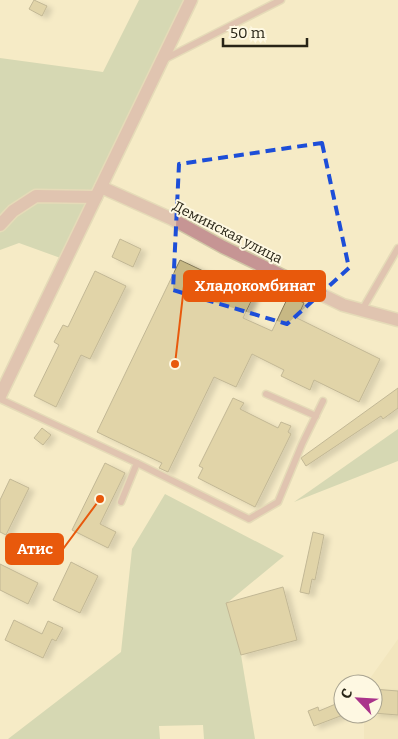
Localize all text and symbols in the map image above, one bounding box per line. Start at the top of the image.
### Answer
scale bar [223,15,307,47]
text: 50 m [230,24,266,42]
street label: Деминская улица [170,198,286,268]
callout: Хладокомбинат [184,271,325,301]
text: Хладокомбинат [195,277,316,295]
callout: Атис [6,534,63,564]
text: Атис [17,540,53,558]
north arrow [333,674,383,724]
text: С [337,686,356,701]

